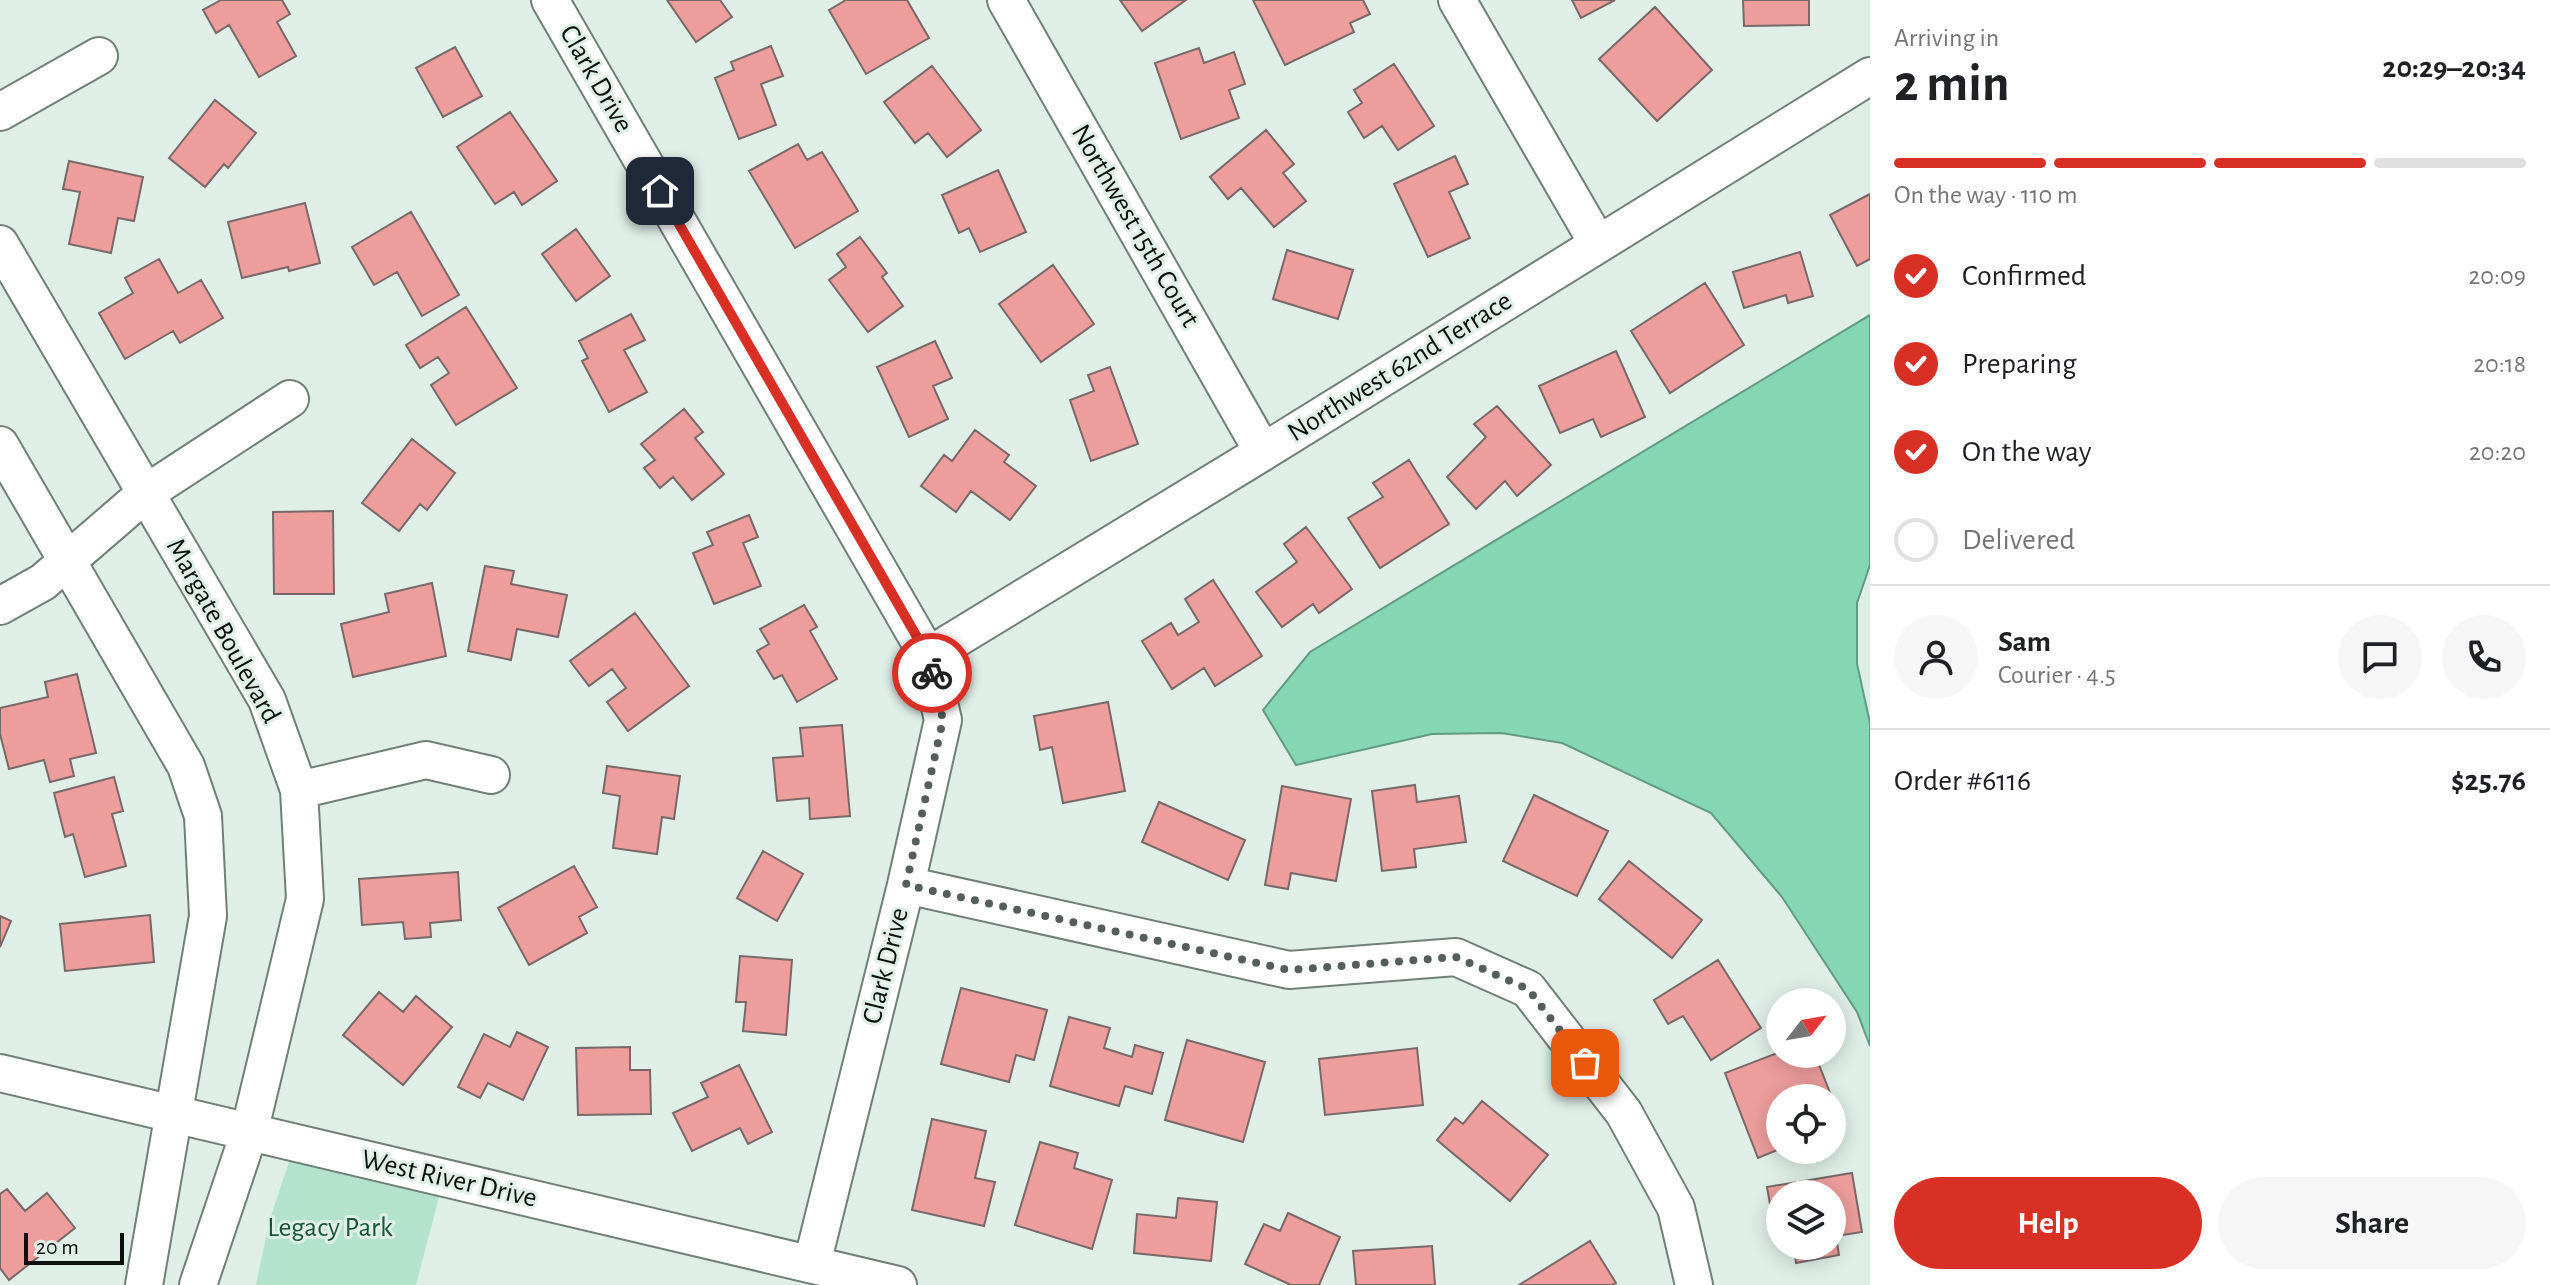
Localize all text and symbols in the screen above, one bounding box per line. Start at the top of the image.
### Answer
street label: Clark Drive [554,21,638,137]
text: Arriving in [1894,25,1999,51]
text: 20:29–20:34 [2382,53,2526,83]
text: 2 min [1894,58,2009,110]
street label: Northwest 15th Court [1066,120,1204,332]
pin [626,157,694,225]
icon: home [638,169,682,213]
text: On the way · 110 m [1894,182,2077,208]
icon: check [1894,254,1938,298]
text: Confirmed [1962,261,2086,291]
text: 20:09 [2469,263,2526,289]
street label: Northwest 62nd Terrace [1283,287,1517,447]
icon: check [1894,342,1938,386]
text: Preparing [1962,349,2077,379]
text: 20:18 [2473,351,2526,377]
icon: check [1894,430,1938,474]
text: On the way [1962,437,2091,467]
text: 20:20 [2469,439,2526,465]
text: Delivered [1962,525,2075,555]
street label: Margate Boulevard [161,534,285,728]
button: person [1894,615,1978,699]
button: chat [2338,615,2422,699]
button: phone [2442,615,2526,699]
text: Sam [1998,627,2051,657]
courier [892,633,972,713]
icon: bike [910,651,954,695]
text: Courier · 4.5 [1998,662,2116,688]
text: Order #6116 [1894,766,2031,796]
text: $25.76 [2451,766,2526,796]
street label: Clark Drive [858,905,914,1027]
north arrow [1766,988,1846,1068]
map controls [1766,988,1846,1260]
pin [1551,1029,1619,1097]
icon: bag [1563,1041,1607,1085]
button: locate [1766,1084,1846,1164]
street label: West River Drive [359,1145,539,1213]
button: Help [1894,1177,2202,1269]
button: Share [2218,1177,2526,1269]
button: layers [1766,1180,1846,1260]
park label: Legacy Park [267,1214,393,1242]
scale bar [24,1229,124,1265]
text: 20 m [36,1236,79,1258]

